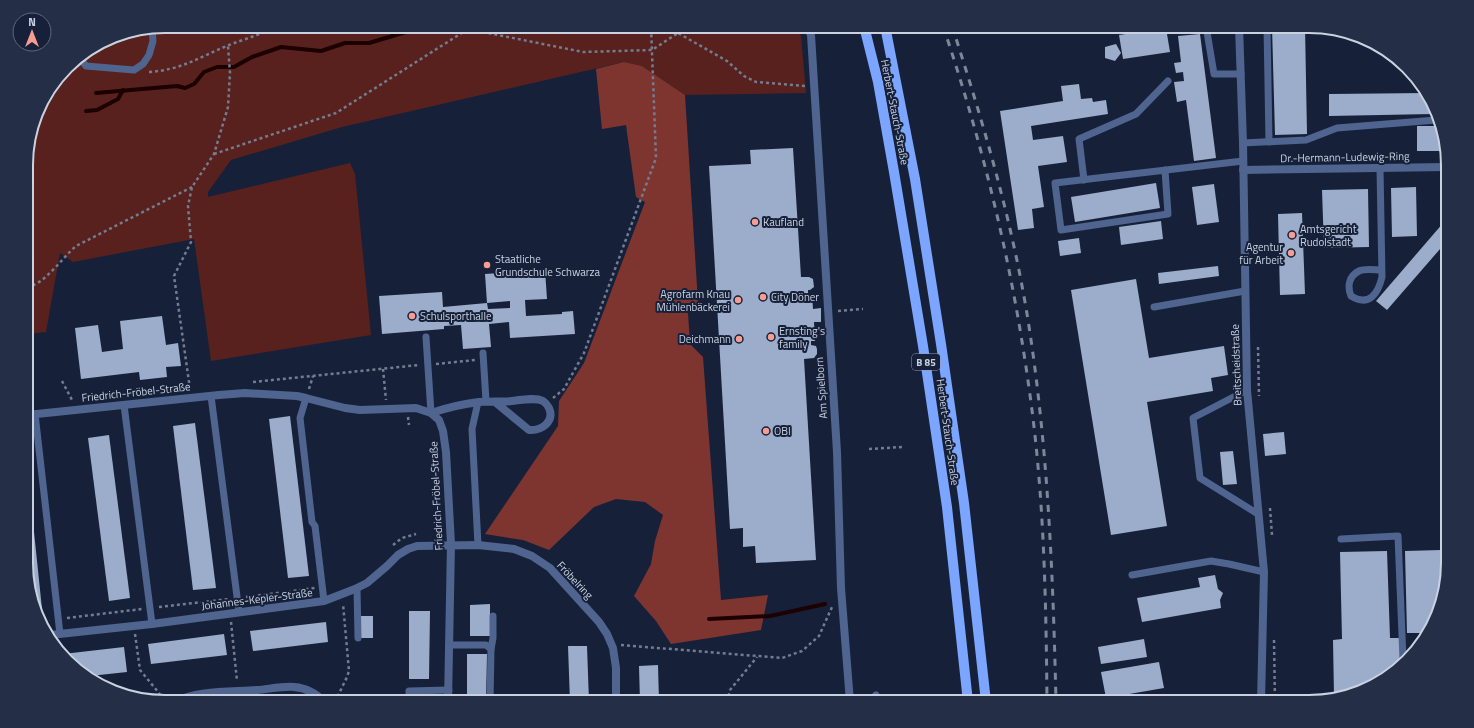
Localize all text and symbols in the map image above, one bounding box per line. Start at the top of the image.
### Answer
north arrow [12,12,52,52]
text: N [28,14,36,30]
street label: Herbert-Stauch-Straße [877,58,913,167]
street label: Dr.-Hermann-Ludewig-Ring [1280,148,1410,166]
place label: Kaufland [763,214,804,230]
marker: Kaufland [750,217,760,227]
place label: Amtsgericht Rudolstadt [1300,221,1357,250]
marker: Amtsgericht Rudolstadt [1287,230,1297,240]
place label: Agentur für Arbeit [1239,239,1283,268]
marker: Agentur für Arbeit [1286,248,1296,258]
place label: Staatliche Grundschule Schwarza [495,251,601,280]
marker: Staatliche Grundschule Schwarza [482,260,492,270]
place label: Agrofarm Knau Mühlenbäckerei [657,286,730,315]
place label: City Döner [771,289,819,305]
marker: City Döner [758,292,768,302]
marker: Agrofarm Knau Mühlenbäckerei [733,295,743,305]
place label: Schulsporthalle [420,308,492,324]
marker: Schulsporthalle [407,311,417,321]
place label: Ernsting's family [779,323,825,352]
street label: Breitscheidstraße [1227,323,1245,406]
place label: Deichmann [679,331,731,347]
marker: Ernsting's family [766,332,776,342]
marker: Deichmann [734,334,744,344]
road number: B 85 [912,354,940,370]
street label: Am Spielborn [811,357,831,419]
street label: Friedrich-Fröbel-Straße [81,378,192,406]
street label: Herbert-Stauch-Straße [933,378,963,487]
place label: OBI [774,423,791,439]
marker: OBI [761,426,771,436]
street label: Friedrich-Fröbel-Straße [425,441,447,551]
street label: Fröbelring [553,557,597,603]
street label: Johannes-Kepler-Straße [201,584,314,614]

